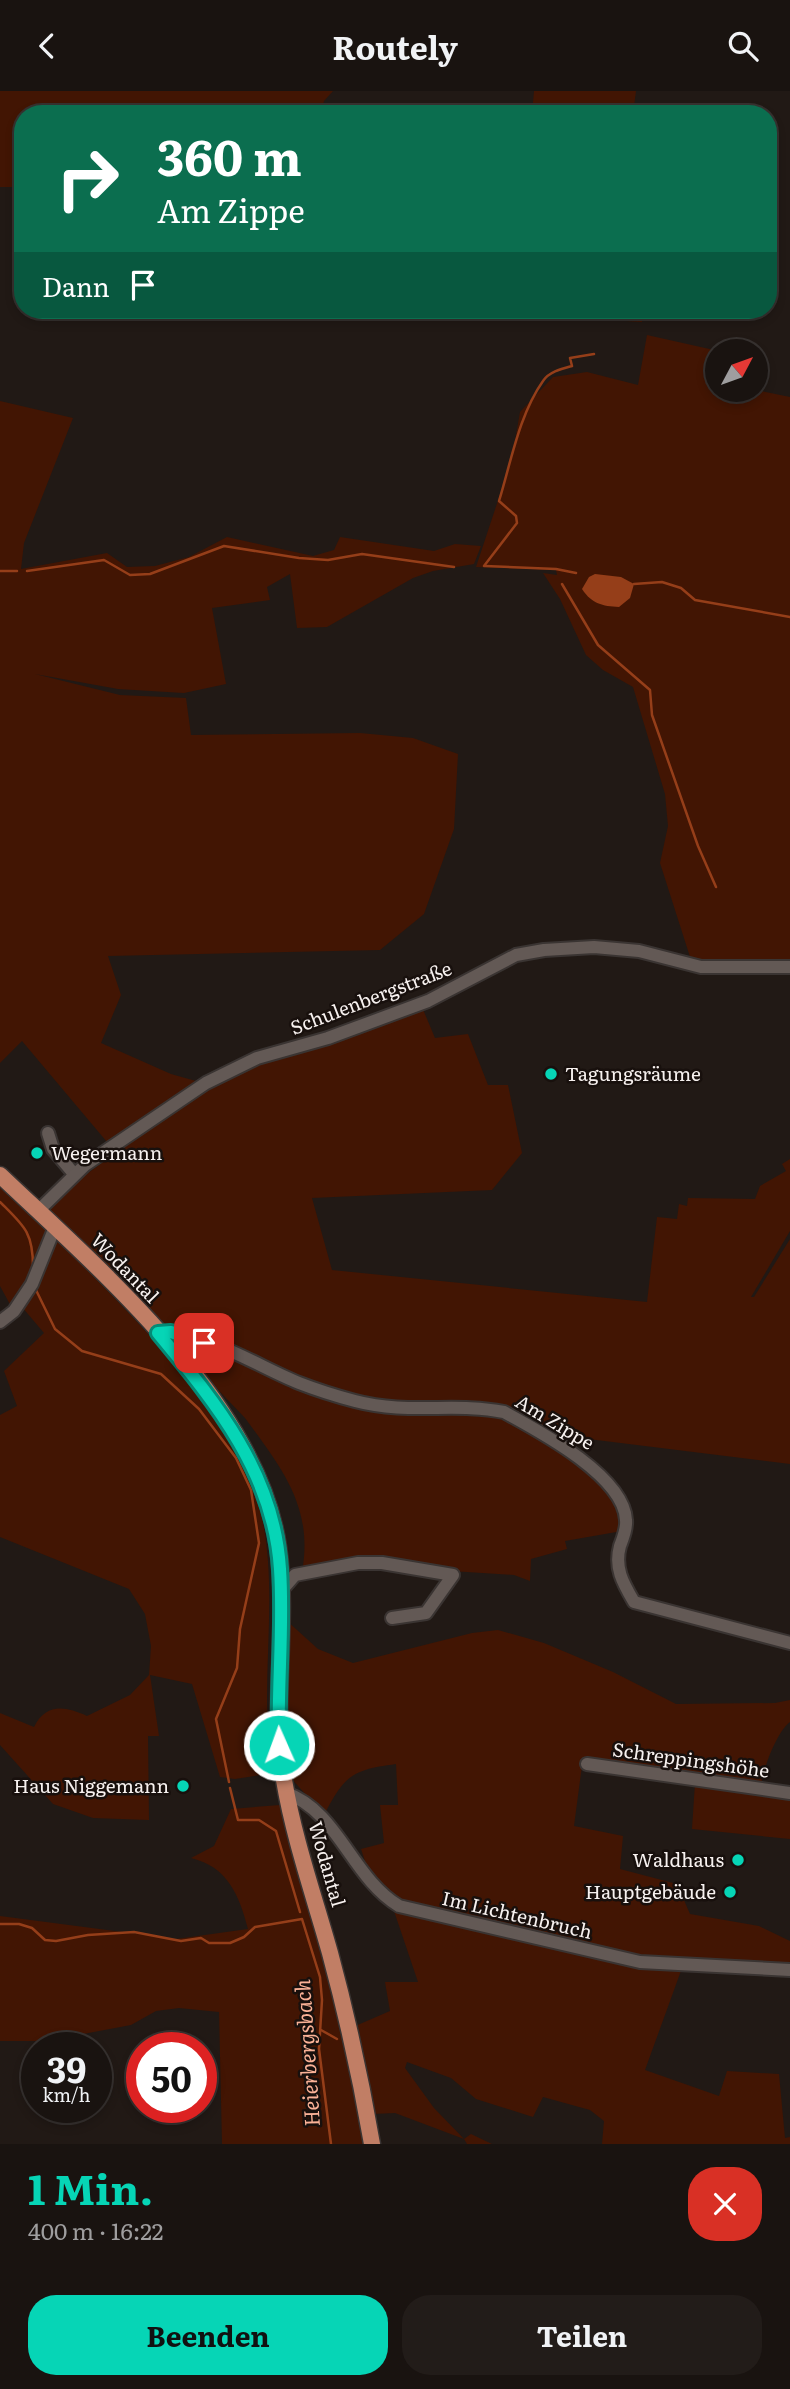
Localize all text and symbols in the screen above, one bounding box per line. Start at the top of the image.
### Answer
text: Routely [332,22,458,70]
icon: back [28,27,66,65]
icon: search [724,27,762,65]
text: 360 m [157,118,302,191]
icon: right [42,133,133,224]
text: Am Zippe [157,185,305,233]
text: Dann [42,266,110,305]
icon: arrive [124,266,162,304]
north arrow [705,339,768,403]
map controls [705,339,768,402]
street label: Schulenbergstraße [286,953,455,1041]
place label: Tagungsräume [565,1059,701,1087]
marker: Tagungsräume [543,1066,559,1082]
place label: Wegermann [51,1138,162,1166]
marker: Wegermann [29,1145,45,1161]
street label: Wodantal [85,1226,166,1309]
pin [174,1313,234,1373]
icon: arrive [185,1324,223,1362]
street label: Am Zippe [511,1387,600,1456]
position arrow [242,1708,316,1782]
street label: Schreppingshöhe [611,1734,772,1784]
place label: Haus Niggemann [13,1771,169,1799]
marker: Haus Niggemann [175,1778,191,1794]
street label: Wodantal [302,1818,354,1910]
place label: Waldhaus [633,1845,724,1873]
marker: Waldhaus [730,1852,746,1868]
place label: Hauptgebäude [585,1877,716,1905]
street label: Im Lichtenbruch [439,1883,595,1945]
marker: Hauptgebäude [722,1884,738,1900]
water label: Heierbergsbach [285,1978,326,2128]
speed limit sign: 50 [126,2032,217,2123]
text: 39 [47,2042,86,2094]
text: km/h [43,2081,90,2108]
text: 1 Min. [28,2156,153,2218]
button: close [688,2167,762,2241]
text: 400 m · 16:22 [28,2213,164,2247]
button: Beenden [28,2295,388,2375]
button: Teilen [402,2295,762,2375]

